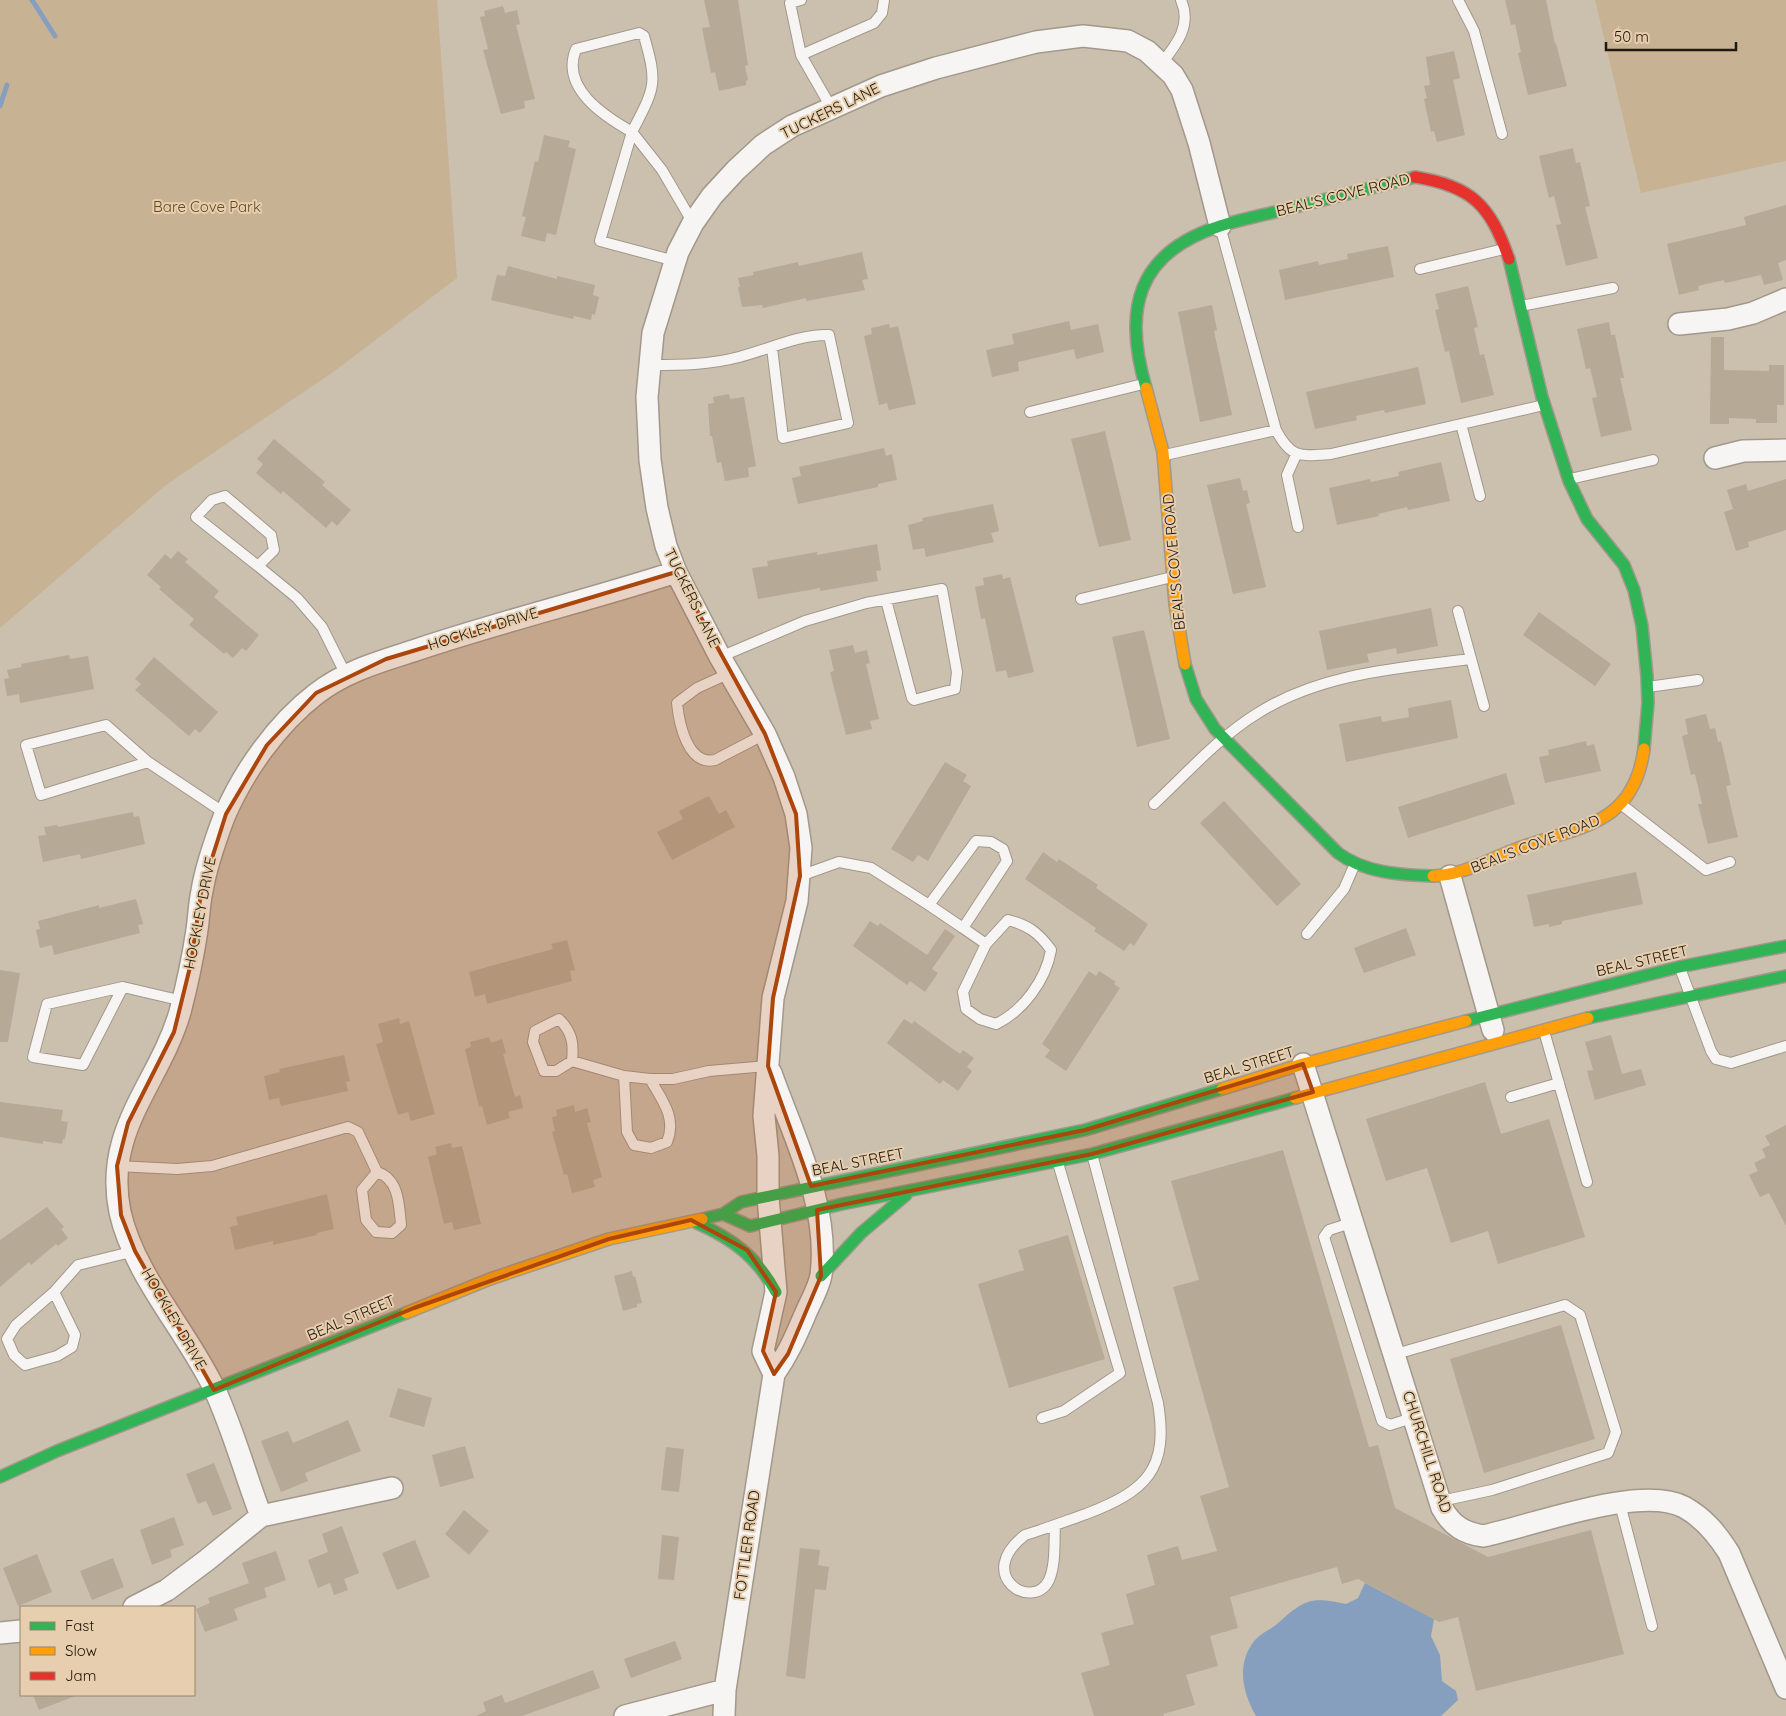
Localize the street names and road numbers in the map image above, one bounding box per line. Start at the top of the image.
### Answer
street label: TUCKERS LANE [777,78,882,143]
street label: BEAL'S COVE ROAD [1274,169,1412,220]
street label: BEAL'S COVE ROAD [1158,493,1189,631]
street label: TUCKERS LANE [660,545,725,650]
street label: HOCKLEY DRIVE [425,603,540,654]
street label: BEAL'S COVE ROAD [1468,810,1602,877]
street label: HOCKLEY DRIVE [179,855,220,971]
street label: BEAL STREET [1594,941,1690,980]
street label: BEAL STREET [1201,1042,1296,1087]
street label: BEAL STREET [810,1143,906,1180]
street label: HOCKLEY DRIVE [138,1265,211,1373]
street label: BEAL STREET [304,1290,398,1345]
street label: CHURCHILL ROAD [1399,1388,1456,1516]
street label: FOTTLER ROAD [729,1489,764,1601]

